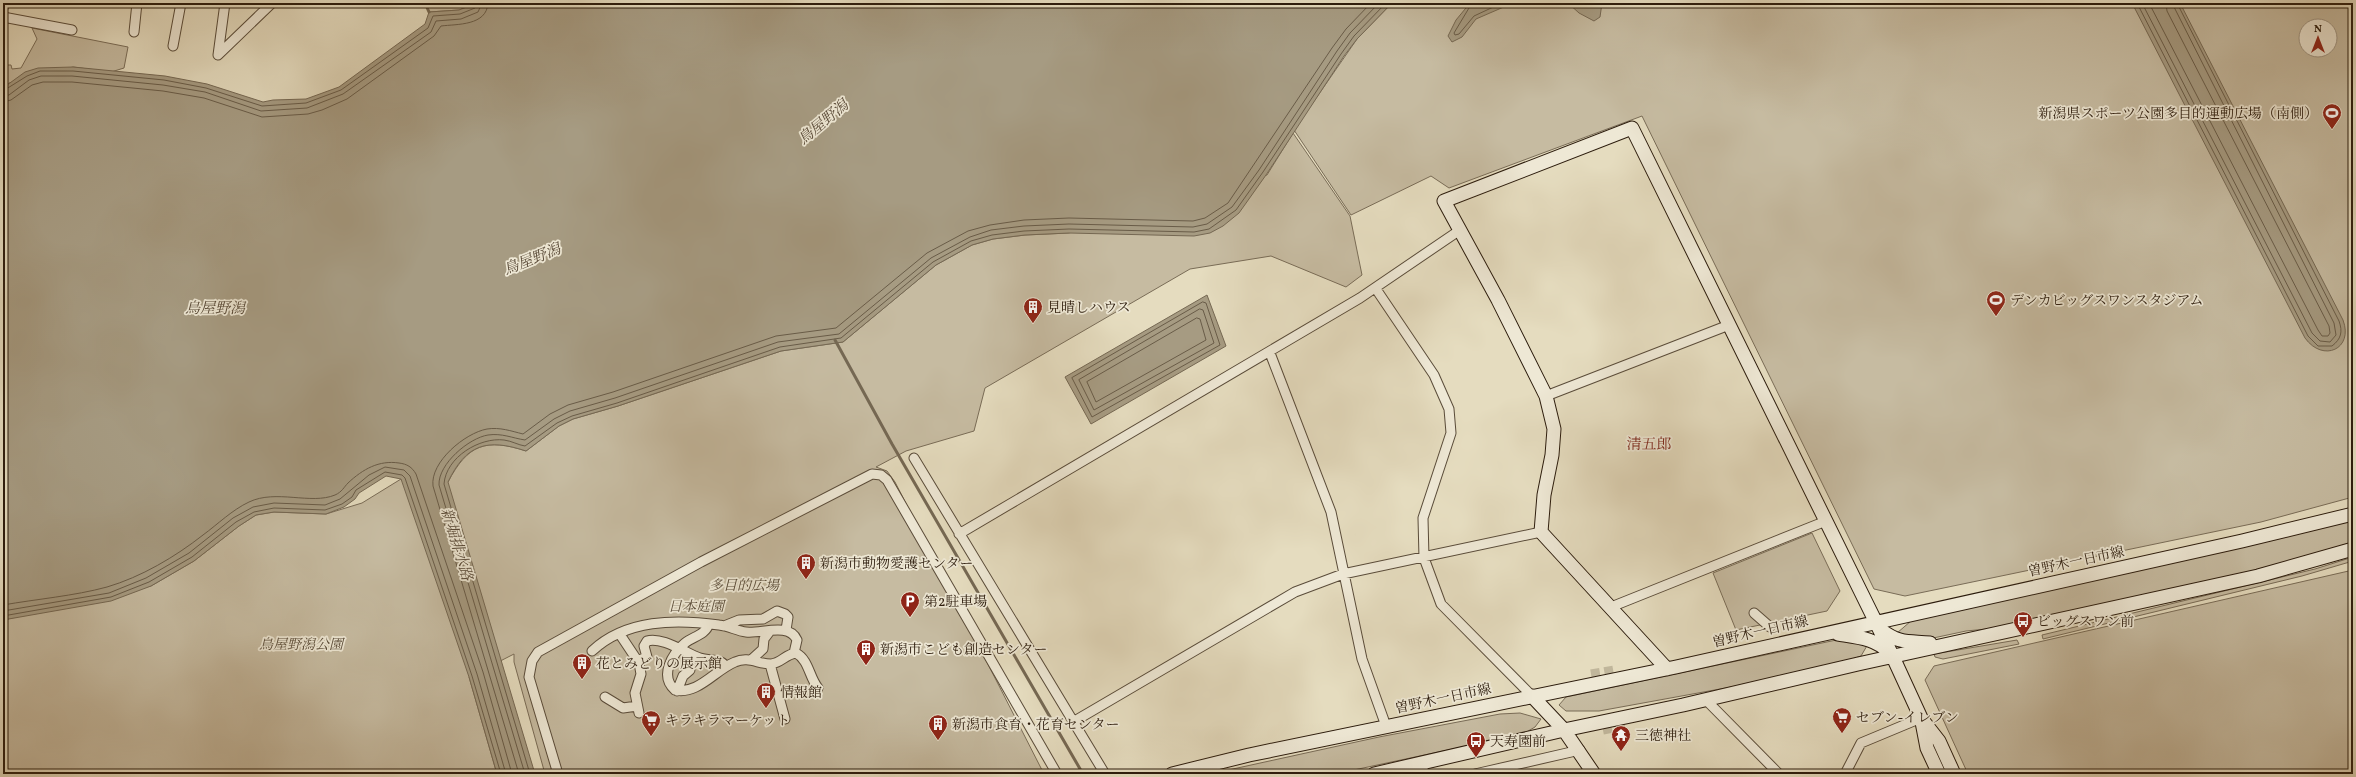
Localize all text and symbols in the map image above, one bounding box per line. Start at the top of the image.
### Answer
north arrow [2298,18,2338,58]
text: N [2314,22,2322,37]
water label: 鳥屋野潟 [794,95,855,150]
sports icon: 新潟県スポーツ公園多目的運動広場（南側） [2321,102,2343,130]
place label: 新潟県スポーツ公園多目的運動広場（南側） [2039,105,2318,124]
water label: 鳥屋野潟 [501,239,566,281]
sports icon: デンカビッグスワンスタジアム [1985,289,2007,317]
place label: デンカビッグスワンスタジアム [2010,292,2204,311]
building icon: 見晴しハウス [1022,296,1044,324]
water label: 鳥屋野潟 [185,299,247,320]
place label: 見晴しハウス [1047,299,1131,318]
district label: 清五郎 [1626,435,1672,456]
water label: 新堀排水路 [435,505,477,584]
street label: 曽野木一日市線 [2026,543,2126,582]
building icon: 新潟市動物愛護センター [795,552,817,580]
place label: 新潟市動物愛護センター [820,555,973,574]
park label: 多目的広場 [709,577,781,596]
parking icon: 第2駐車場 [899,590,921,618]
place label: 第2駐車場 [924,593,988,612]
park label: 日本庭園 [668,598,726,617]
bus stop icon: ビッグスワン前 [2012,610,2034,638]
street label: 曽野木一日市線 [1710,612,1810,653]
place label: ビッグスワン前 [2037,613,2134,632]
park label: 鳥屋野潟公園 [259,636,345,655]
building icon: 新潟市こども創造センター [855,638,877,666]
place label: 新潟市こども創造センター [880,641,1047,660]
building icon: 花とみどりの展示館 [571,652,593,680]
place label: 花とみどりの展示館 [596,655,722,674]
street label: 曽野木一日市線 [1393,680,1493,719]
building icon: 情報館 [755,681,777,709]
place label: 情報館 [780,684,822,703]
supermarket icon: セブン-イレブン [1831,706,1853,734]
supermarket icon: キラキラマーケット [640,709,662,737]
place label: セブン-イレブン [1856,709,1959,728]
place label: キラキラマーケット [665,712,790,731]
building icon: 新潟市食育・花育センター [927,713,949,741]
place label: 新潟市食育・花育センター [952,716,1119,735]
temple icon: 三徳神社 [1610,724,1632,752]
place label: 三徳神社 [1635,727,1691,746]
bus stop icon: 天寿園前 [1465,730,1487,758]
place label: 天寿園前 [1490,733,1546,752]

